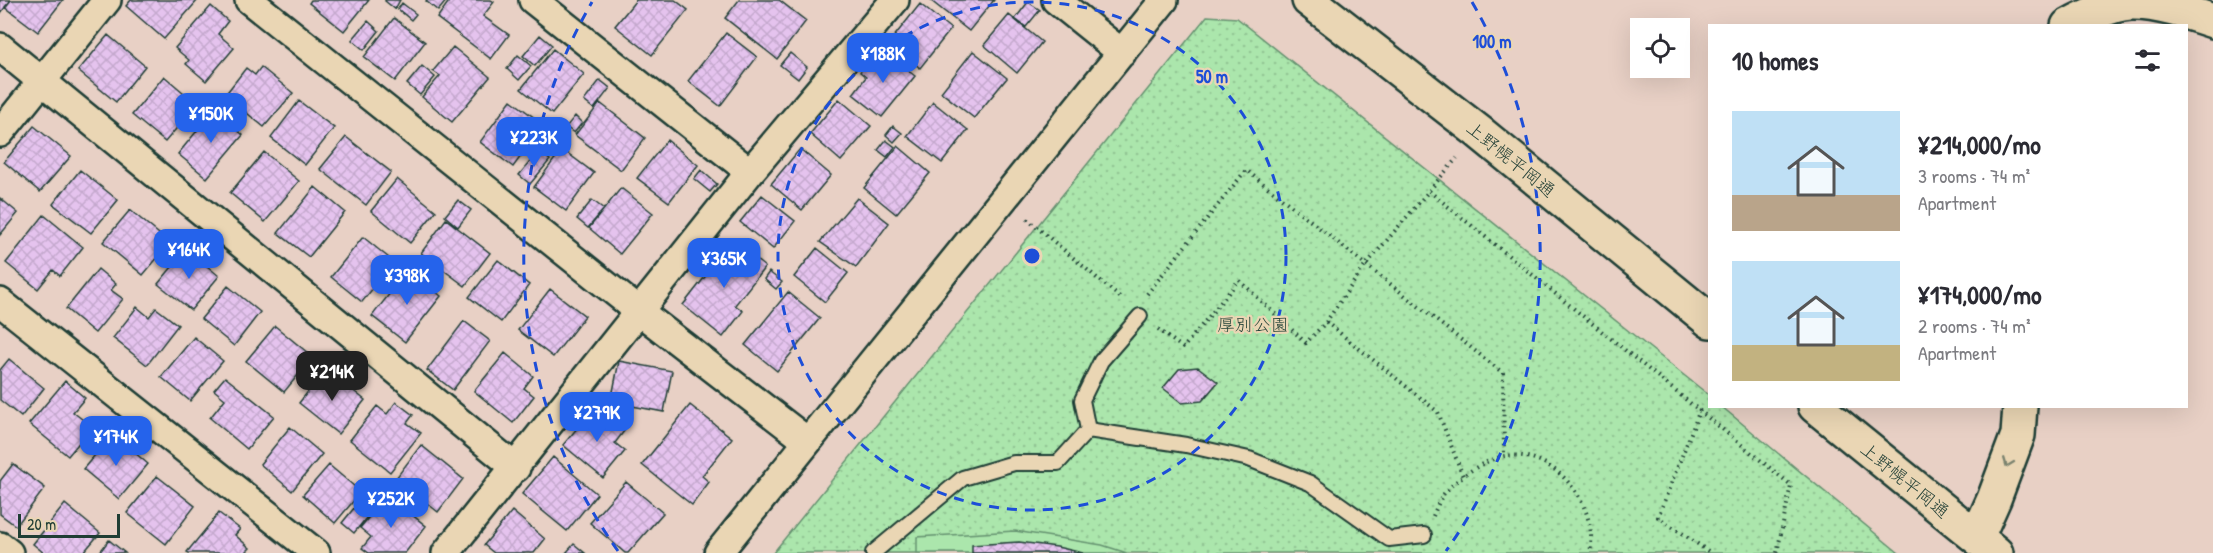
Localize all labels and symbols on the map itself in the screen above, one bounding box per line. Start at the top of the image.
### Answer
text: 100 m [1472,29,1512,54]
pin: ¥188K [841,33,925,84]
text: 50 m [1196,64,1228,89]
pin: ¥150K [169,93,253,144]
street label: 上野幌平岡通 [1461,115,1561,203]
pin: ¥223K [492,117,576,168]
pin: ¥164K [147,229,231,280]
pin: ¥365K [682,238,766,289]
centre of rings [1022,246,1042,266]
pin: ¥398K [365,255,449,306]
park label: 厚別公園 [1217,312,1289,337]
pin: ¥214K [290,351,374,402]
pin: ¥279K [555,392,639,443]
pin: ¥174K [74,416,158,467]
street label: 上野幌平岡通 [1855,436,1955,524]
one-way arrow [2002,457,2015,468]
pin: ¥252K [349,478,433,529]
scale bar [18,511,120,538]

